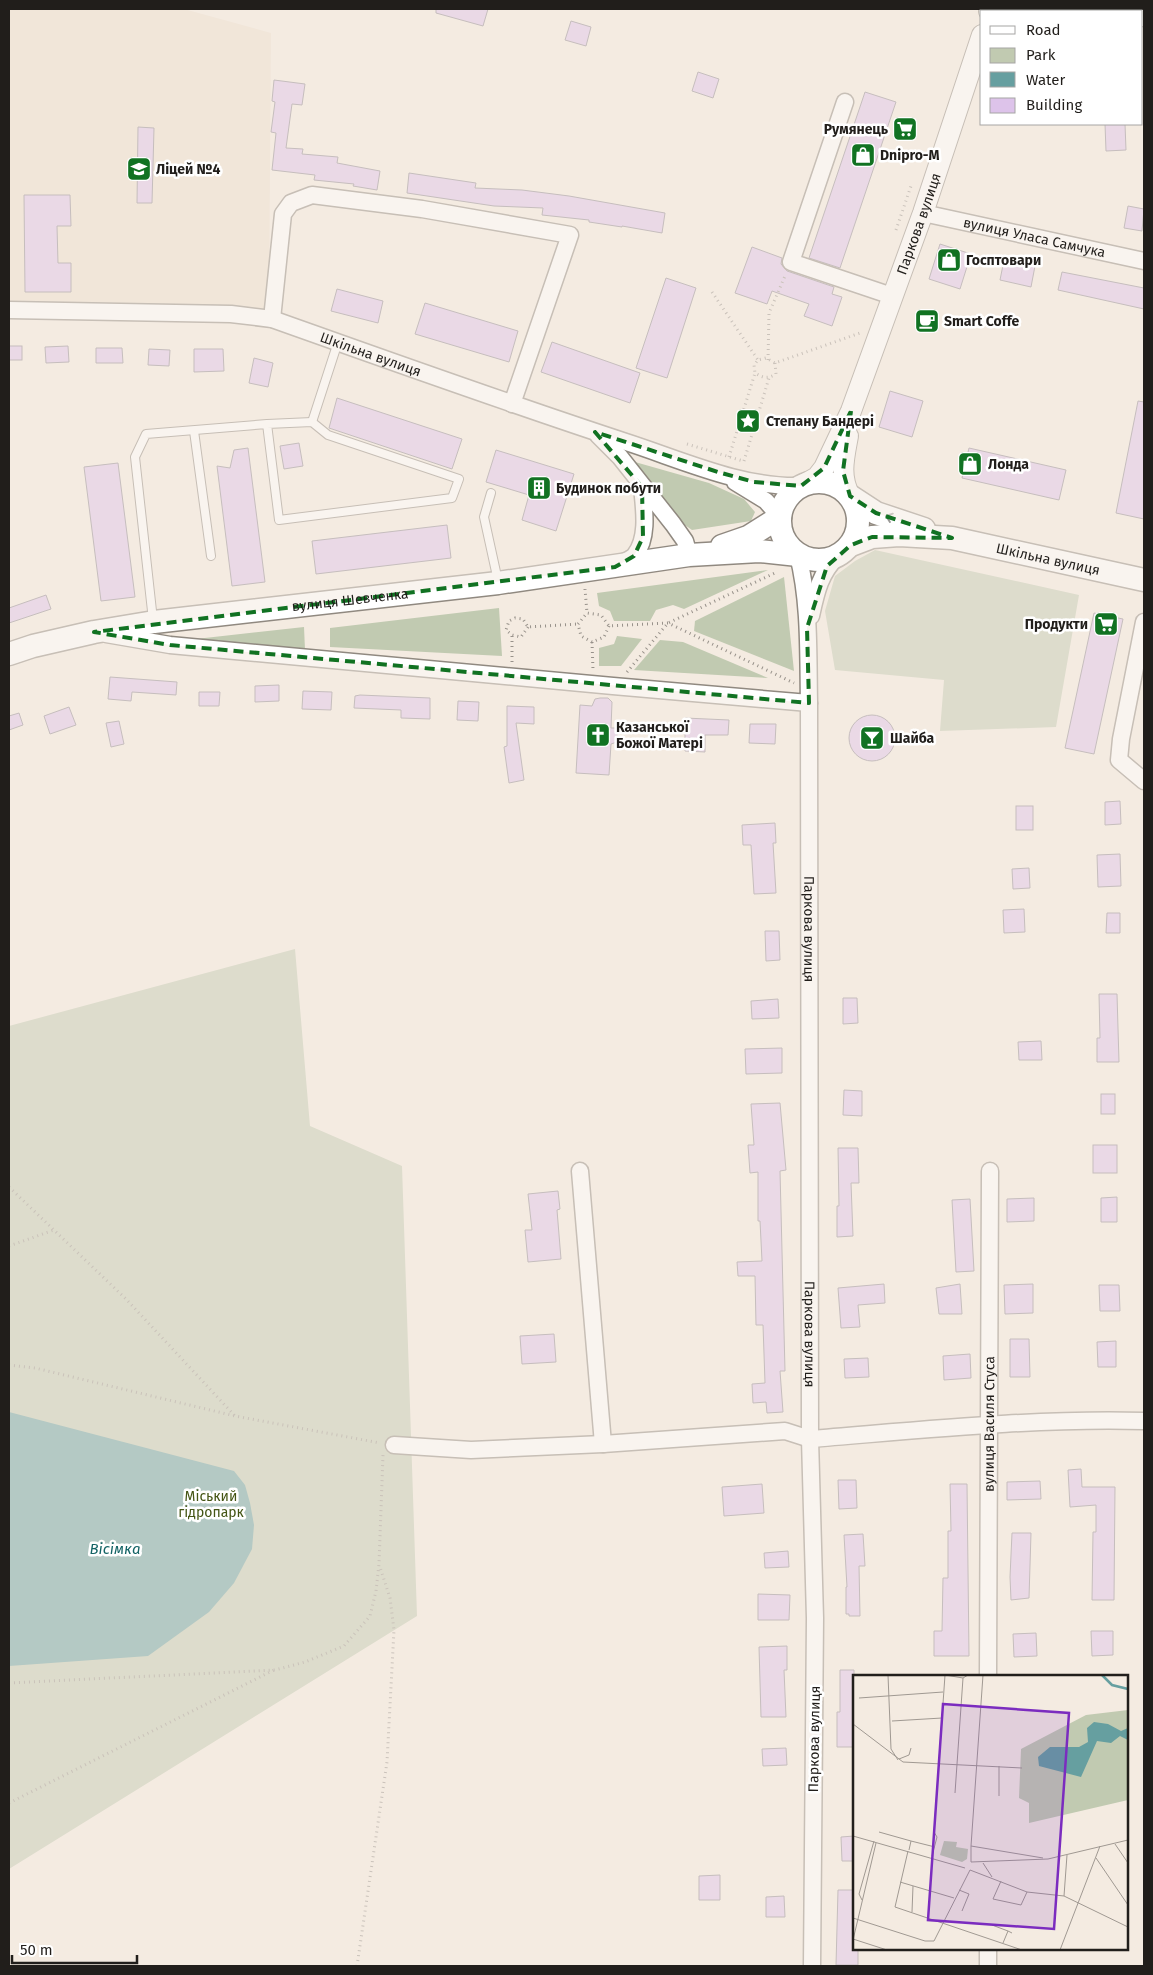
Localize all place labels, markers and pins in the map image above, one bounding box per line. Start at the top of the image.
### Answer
supermarket icon: Румянець [892,116,918,142]
place label: Румянець [824,121,889,138]
shop icon: Dnipro-M [850,142,876,168]
place label: Dnipro-M [880,147,940,164]
school or university icon: Ліцей №4 [126,156,152,182]
place label: Ліцей №4 [156,161,220,178]
shop icon: Госптовари [936,247,962,273]
place label: Госптовари [966,252,1041,269]
cafe icon: Smart Coffe [914,308,940,334]
place label: Smart Coffe [944,313,1020,330]
place icon: Степану Бандері [735,408,761,434]
place label: Степану Бандері [766,413,874,430]
shop icon: Лонда [957,451,983,477]
place label: Лонда [988,456,1029,473]
building icon: Будинок побути [526,475,552,501]
place label: Будинок побути [556,480,661,497]
supermarket icon: Продукти [1093,611,1119,637]
place label: Продукти [1025,616,1088,633]
place label: Казанської Божої Матері [616,719,703,752]
church icon: Казанської Божої Матері [585,722,611,748]
bar icon: Шайба [859,725,885,751]
place label: Шайба [890,730,935,747]

